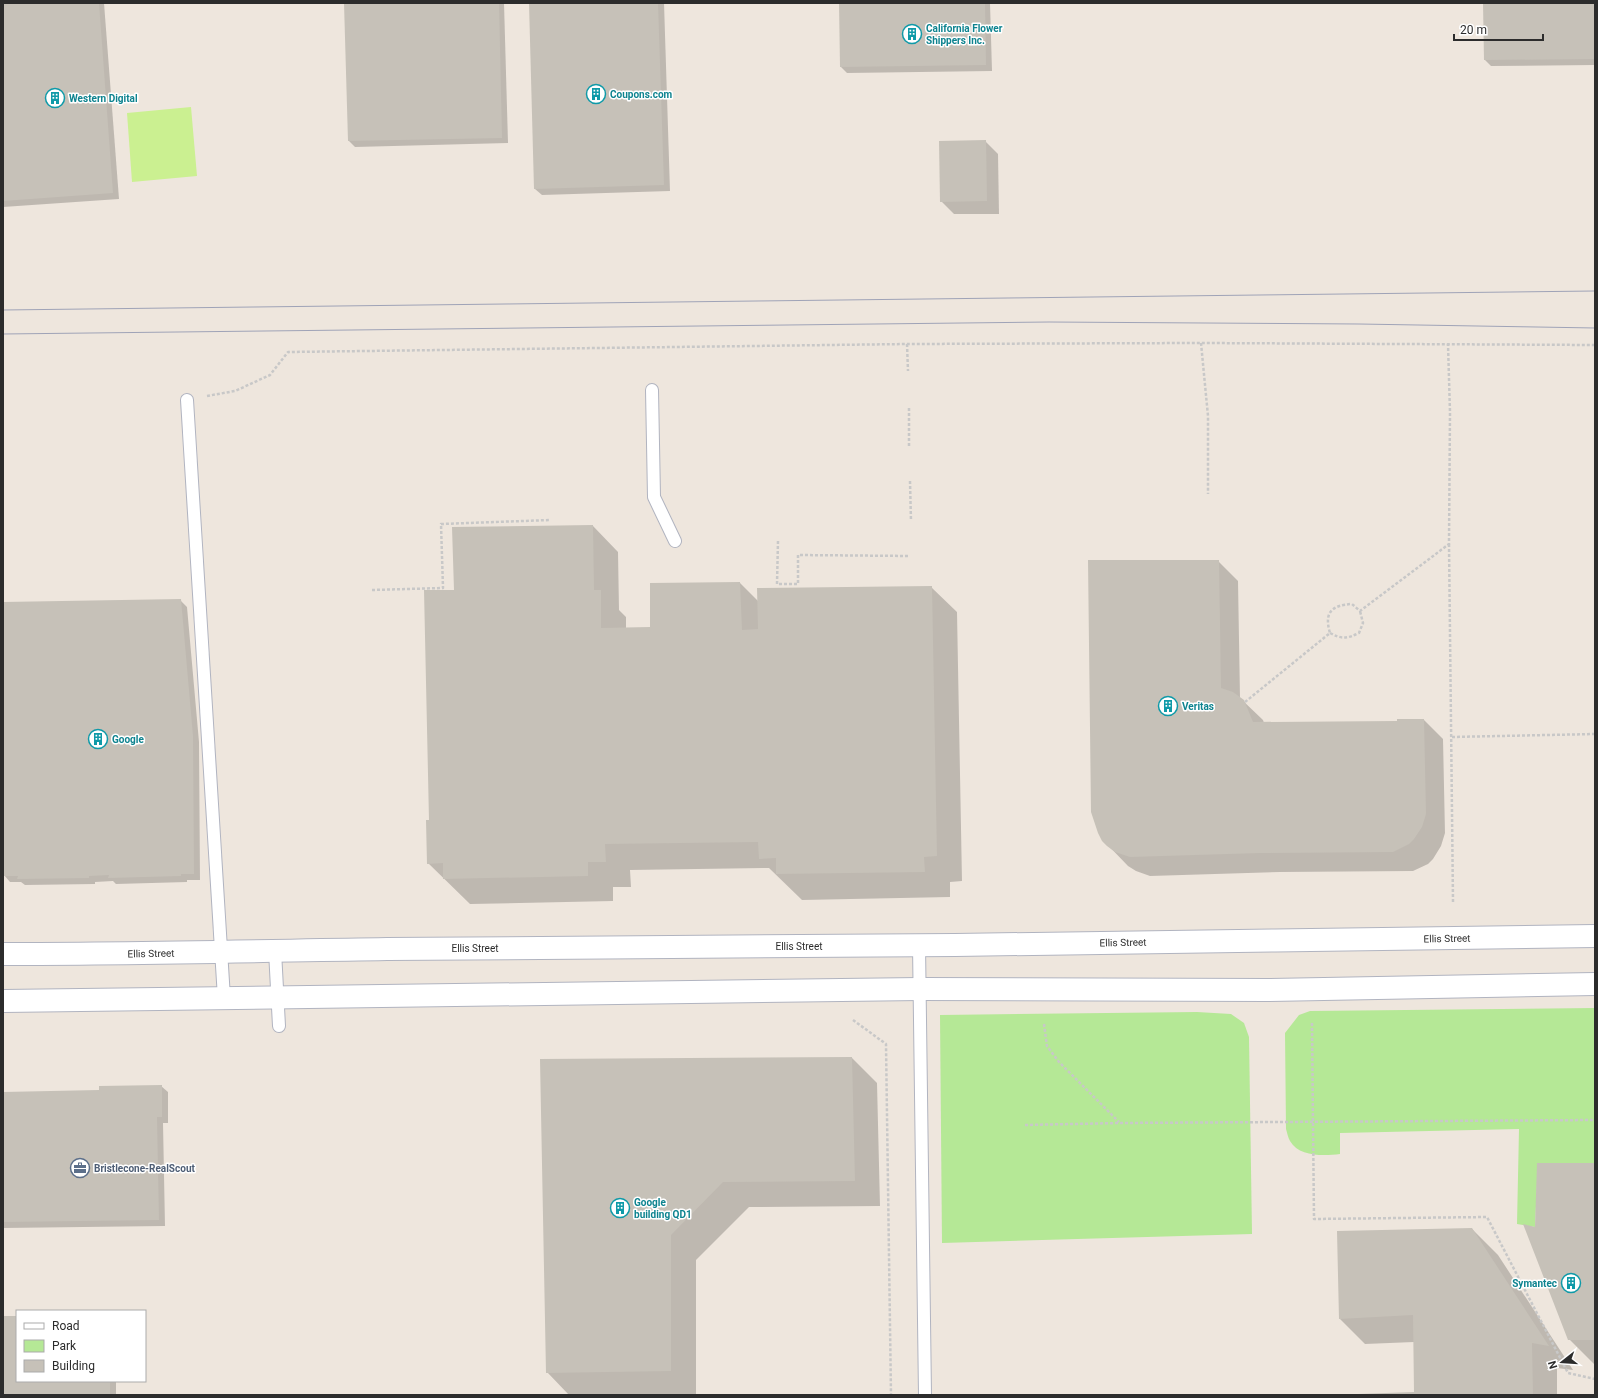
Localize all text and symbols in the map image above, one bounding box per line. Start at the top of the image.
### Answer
scale bar [1454,16,1543,42]
building icon: California Flower Shippers Inc. [901,23,923,45]
place label: California Flower Shippers Inc. [926,23,1003,46]
text: 20 m [1460,23,1487,37]
building icon: Coupons.com [585,83,607,105]
building icon: Western Digital [44,87,66,109]
place label: Coupons.com [610,89,673,100]
place label: Western Digital [69,93,138,104]
building icon: Veritas [1157,695,1179,717]
place label: Veritas [1182,701,1214,712]
building icon: Google [87,728,109,750]
place label: Google [112,734,144,745]
street label: Ellis Street [1423,933,1471,944]
street label: Ellis Street [1099,937,1147,948]
street label: Ellis Street [775,941,823,952]
street label: Ellis Street [451,943,499,954]
street label: Ellis Street [127,948,175,959]
office icon: Bristlecone-RealScout [69,1157,91,1179]
place label: Bristlecone-RealScout [94,1163,195,1174]
building icon: Google building QD1 [609,1197,631,1219]
place label: Google building QD1 [634,1197,692,1220]
building icon: Symantec [1560,1272,1582,1294]
place label: Symantec [1512,1278,1557,1289]
legend [16,1310,146,1382]
text: Road [52,1319,80,1333]
text: Park [52,1339,77,1353]
north arrow [1542,1342,1582,1382]
text: Building [52,1359,95,1373]
text: N [1545,1359,1560,1370]

